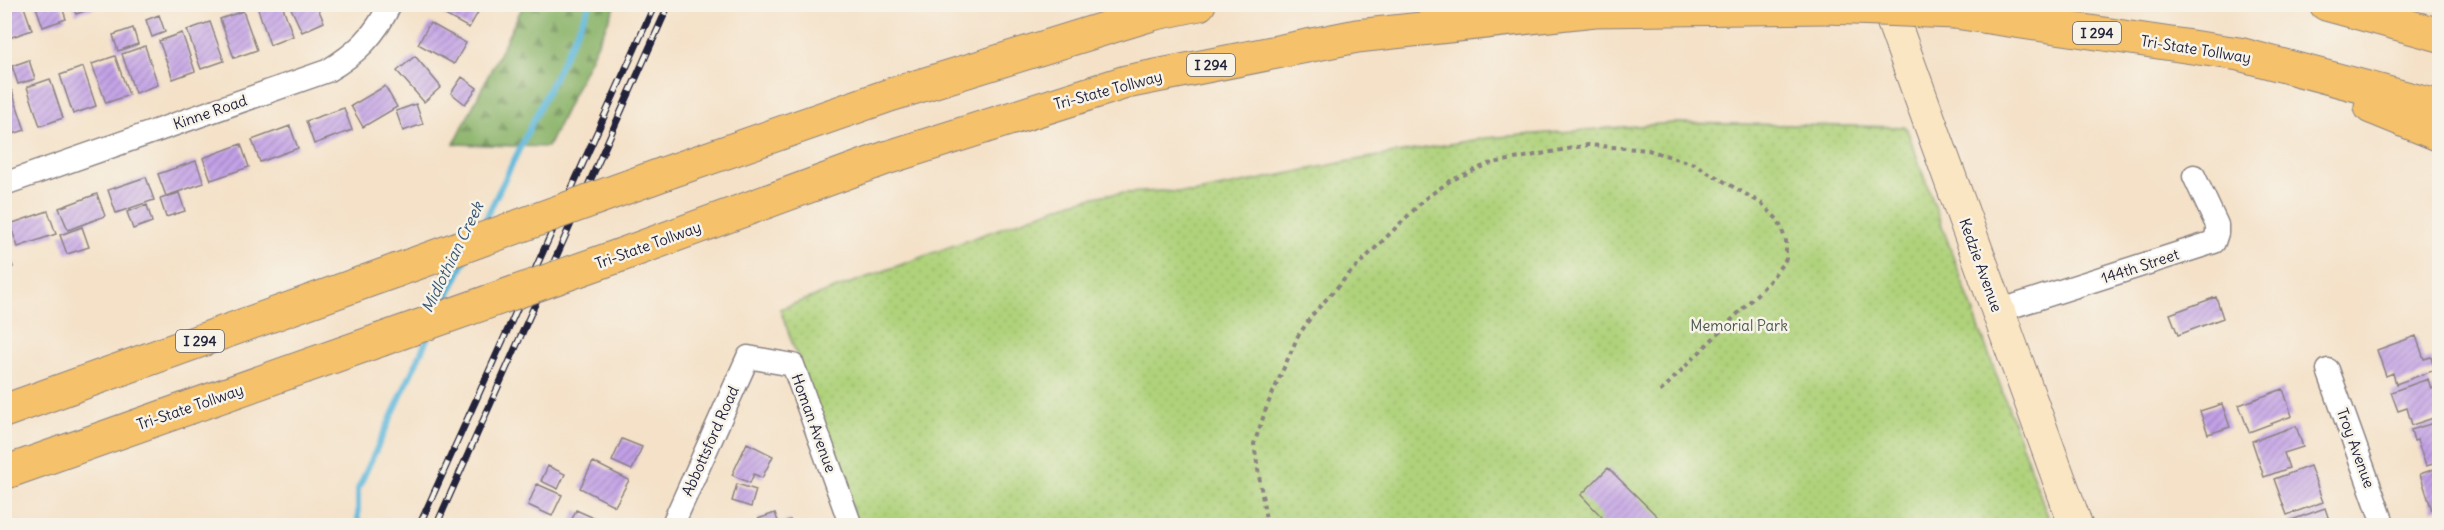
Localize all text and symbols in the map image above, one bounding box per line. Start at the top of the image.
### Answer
road number: I 294 [2073,22,2121,44]
street label: Tri-State Tollway [2139,31,2253,67]
road number: I 294 [1187,54,1235,76]
street label: Tri-State Tollway [1052,66,1164,114]
street label: Kinne Road [171,90,250,133]
water label: Midlothian Creek [417,197,488,316]
street label: Kedzie Avenue [1955,216,2007,314]
street label: Tri-State Tollway [592,217,704,273]
street label: 144th Street [2099,245,2181,287]
park label: Memorial Park [1690,316,1788,335]
road number: I 294 [176,330,224,352]
street label: Homan Avenue [787,371,841,475]
street label: Tri-State Tollway [134,380,246,434]
street label: Abbottsford Road [677,383,743,499]
street label: Troy Avenue [2333,405,2379,491]

